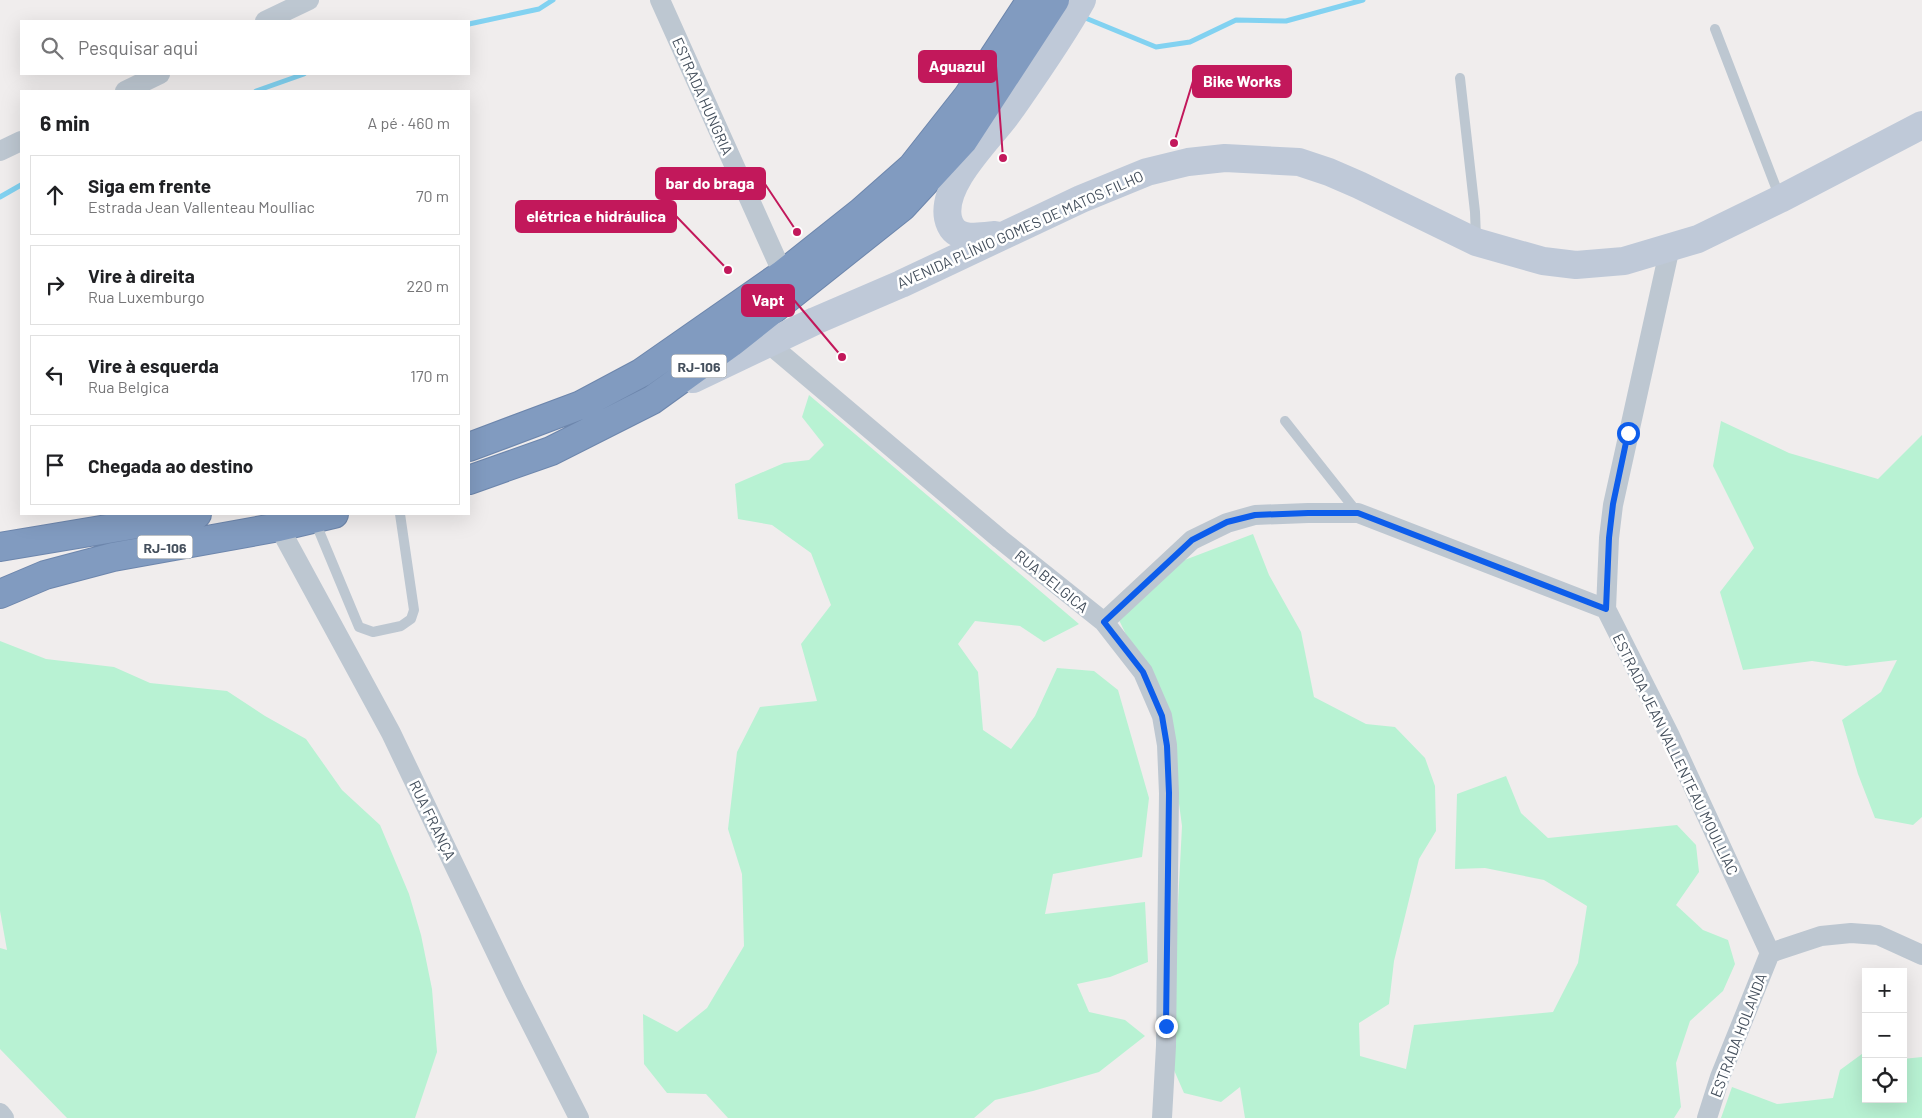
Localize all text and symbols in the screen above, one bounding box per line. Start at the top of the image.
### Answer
search box [20,20,470,75]
icon: search [38,34,66,62]
street label: ESTRADA HUNGRIA [669,34,737,158]
text: Pesquisar aqui [78,36,198,59]
callout: Aguazul [919,51,996,82]
text: Aguazul [929,56,985,75]
callout: Bike Works [1193,66,1291,97]
text: Bike Works [1203,71,1281,90]
text: 6 min [40,110,90,135]
text: A pé · 460 m [368,113,450,132]
street label: AVENIDA PLÍNIO GOMES DE MATOS FILHO [894,166,1146,292]
callout: bar do braga [656,168,765,199]
text: bar do braga [666,173,754,192]
text: Siga em frente [88,174,211,197]
icon: ahead [41,181,69,209]
text: 70 m [416,186,449,205]
text: Estrada Jean Vallenteau Moulliac [88,197,315,216]
callout: elétrica e hidráulica [516,201,676,232]
text: elétrica e hidráulica [526,206,666,225]
text: Vire à direita [88,264,195,287]
icon: right [41,271,69,299]
text: 220 m [406,276,449,295]
callout: Vapt [742,285,794,316]
text: Rua Luxemburgo [88,287,205,306]
text: Vapt [752,290,784,309]
text: Vire à esquerda [88,354,219,377]
road number: RJ-106 [672,354,726,378]
icon: left [41,361,69,389]
text: 170 m [410,366,449,385]
text: Rua Belgica [88,377,169,396]
route start [1617,422,1640,445]
icon: arrive [41,451,69,479]
text: Chegada ao destino [88,454,253,477]
road number: RJ-106 [138,536,192,558]
street label: RUA BELGICA [1012,546,1092,616]
street label: ESTRADA JEAN VALLENTEAU MOULLIAC [1609,630,1743,878]
street label: RUA FRANÇA [406,777,460,863]
map controls [1862,968,1907,1103]
button: + [1862,968,1907,1013]
street label: ESTRADA HOLANDA [1706,970,1770,1100]
button: − [1862,1013,1907,1058]
route end [1155,1015,1178,1038]
button: locate [1862,1058,1907,1103]

